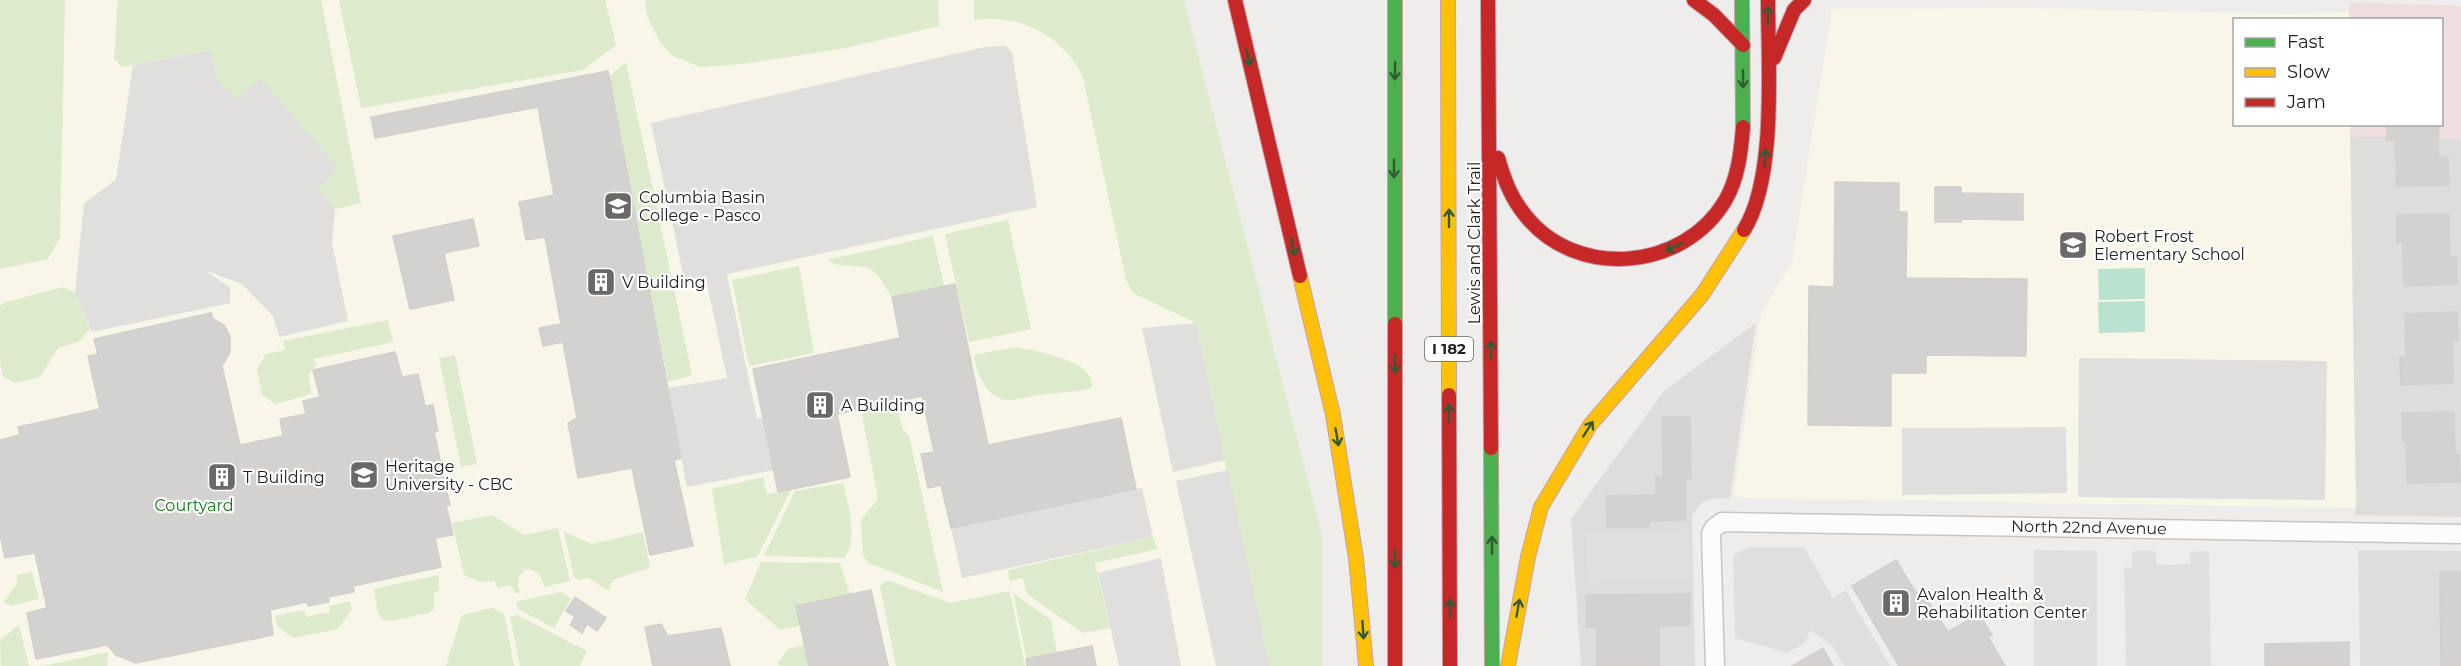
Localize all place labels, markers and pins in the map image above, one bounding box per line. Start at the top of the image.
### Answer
place label: Columbia Basin College - Pasco [639,188,765,225]
school or university icon: Columbia Basin College - Pasco [602,190,634,222]
place label: Robert Frost Elementary School [2094,227,2245,264]
school or university icon: Robert Frost Elementary School [2057,229,2089,261]
building icon: V Building [585,266,617,298]
place label: V Building [622,273,706,292]
building icon: A Building [804,389,836,421]
place label: A Building [841,396,925,415]
place label: Heritage University - CBC [385,457,513,494]
school or university icon: Heritage University - CBC [348,459,380,491]
building icon: T Building [206,461,238,493]
place label: T Building [243,468,325,487]
place label: Avalon Health & Rehabilitation Center [1917,585,2087,622]
building icon: Avalon Health & Rehabilitation Center [1880,587,1912,619]

